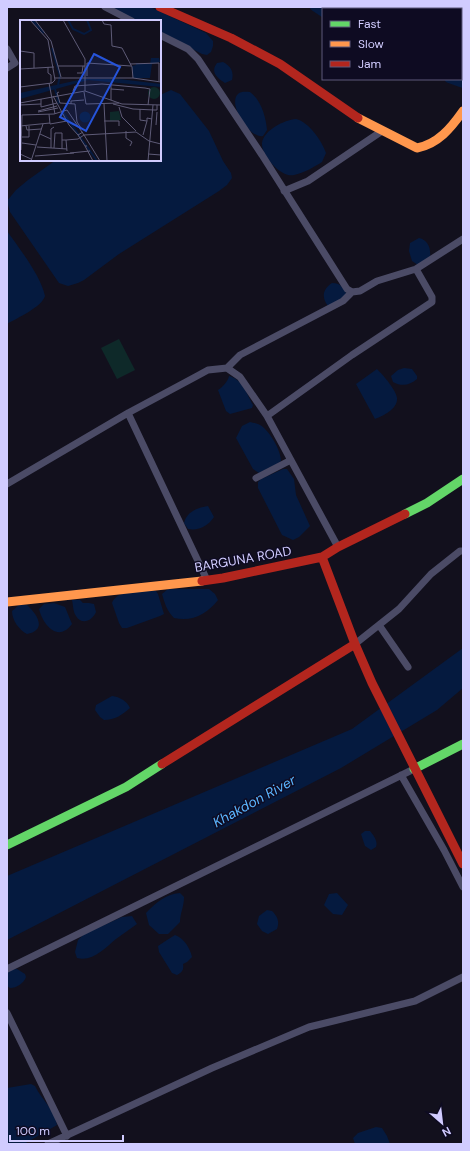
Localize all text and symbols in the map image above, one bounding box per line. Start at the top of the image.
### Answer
legend [322,8,462,80]
text: Fast [358,16,381,32]
inset map [20,20,161,161]
text: Slow [358,36,384,52]
text: Jam [358,56,381,72]
street label: BARGUNA ROAD [193,542,293,576]
water label: Khakdon River [209,770,299,831]
north arrow [422,1103,462,1143]
scale bar [10,1117,123,1143]
text: 100 m [16,1123,50,1139]
text: N [440,1124,454,1140]

